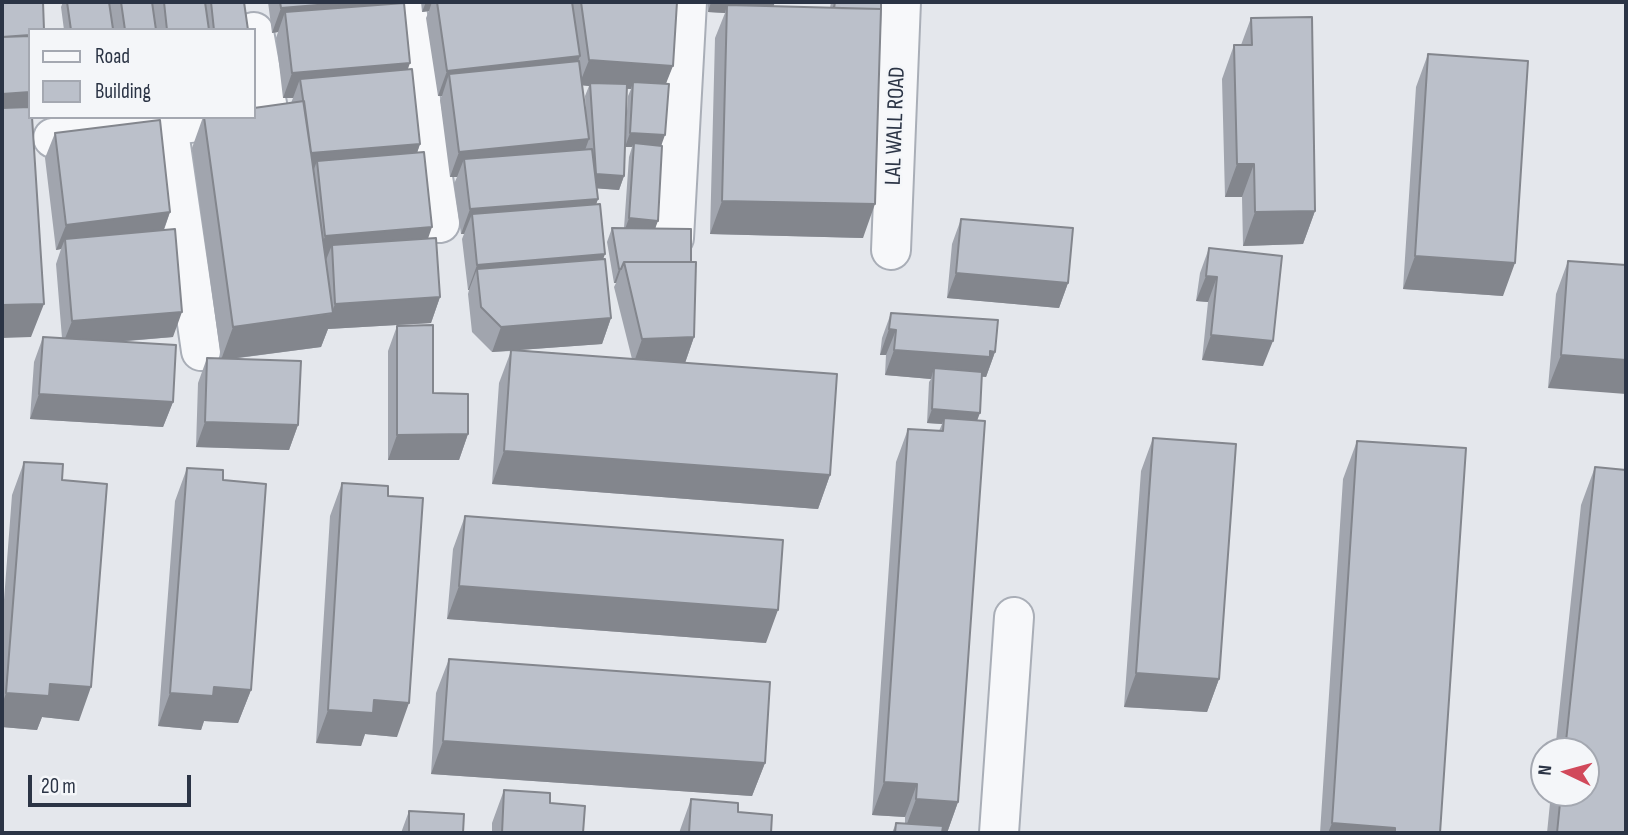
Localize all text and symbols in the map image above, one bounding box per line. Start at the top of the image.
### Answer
legend [28,28,256,119]
text: Road [95,44,130,69]
street label: LAL WALL ROAD [880,66,912,186]
text: Building [95,79,151,104]
north arrow [1530,737,1600,807]
scale bar [32,762,194,806]
text: N [1534,764,1557,776]
text: 20 m [41,774,76,799]

